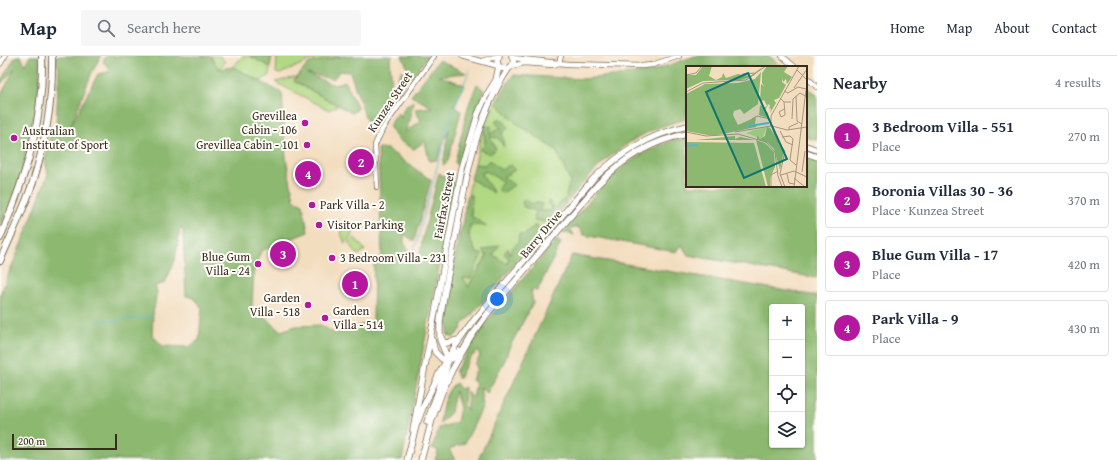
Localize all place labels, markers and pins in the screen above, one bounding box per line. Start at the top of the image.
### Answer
place label: Grevillea Cabin - 106 [242,107,297,138]
marker: Grevillea Cabin - 106 [300,118,310,128]
place label: Australian Institute of Sport [22,122,109,153]
marker: Australian Institute of Sport [9,133,19,143]
place label: Grevillea Cabin - 101 [196,136,299,153]
marker: Grevillea Cabin - 101 [302,140,312,150]
pin: 2 [348,147,374,177]
pin: 4 [295,159,321,189]
place label: Park Villa - 2 [320,196,385,213]
marker: Park Villa - 2 [307,200,317,210]
place label: Visitor Parking [327,216,404,233]
marker: Visitor Parking [314,220,324,230]
pin: 3 [270,239,296,269]
place label: Blue Gum Villa - 24 [202,248,250,279]
place label: 3 Bedroom Villa - 231 [340,249,447,266]
marker: 3 Bedroom Villa - 231 [327,253,337,263]
marker: Blue Gum Villa - 24 [253,259,263,269]
pin: 1 [342,269,368,299]
place label: Garden Villa - 518 [250,289,300,320]
marker: Garden Villa - 518 [303,300,313,310]
place label: Garden Villa - 514 [333,302,384,333]
marker: Garden Villa - 514 [320,313,330,323]

